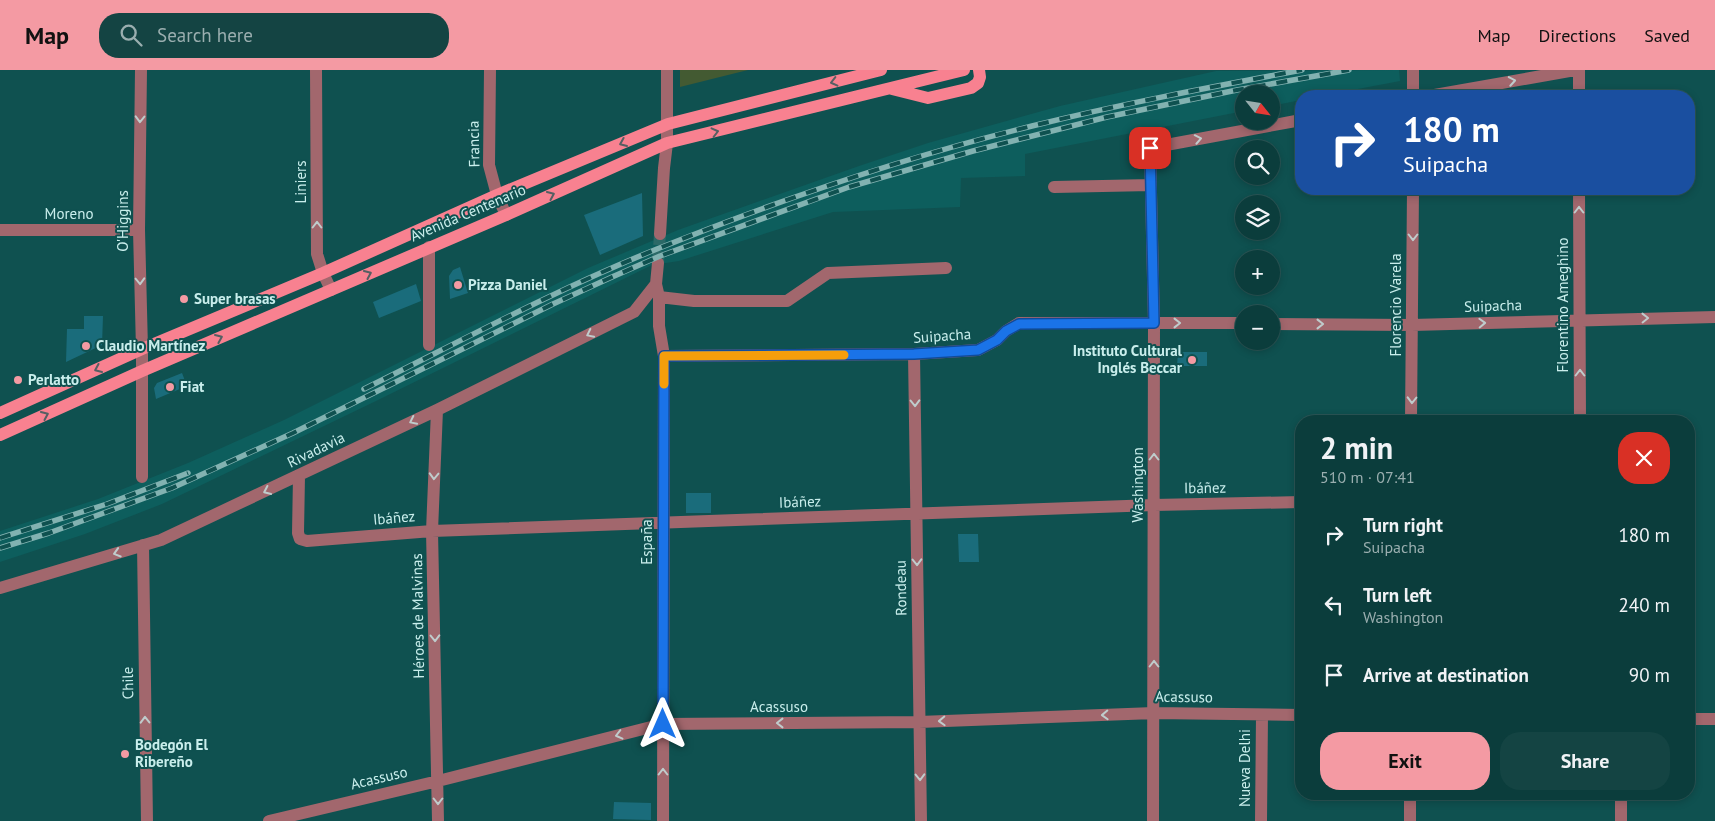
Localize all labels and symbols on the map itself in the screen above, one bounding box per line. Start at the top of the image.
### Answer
one-way arrow [829,76,838,87]
one-way arrow [1507,77,1516,87]
north arrow [1235,85,1280,130]
one-way arrow [135,115,145,123]
street label: Francia [464,120,483,168]
one-way arrow [710,127,719,138]
pin [1129,127,1171,169]
one-way arrow [1194,135,1202,145]
one-way arrow [619,136,628,147]
street label: Liniers [291,160,310,204]
street label: Avenida Centenario [407,180,529,245]
street label: O'Higgins [113,190,132,252]
one-way arrow [546,191,555,201]
street label: Moreno [45,204,93,223]
one-way arrow [1574,206,1584,214]
one-way arrow [312,220,322,228]
one-way arrow [1408,234,1418,242]
street label: Florentino Ameghino [1553,238,1572,372]
street label: Florencio Varela [1386,253,1405,357]
one-way arrow [363,269,372,280]
place label: Pizza Daniel [468,275,548,294]
one-way arrow [135,277,146,285]
marker: Pizza Daniel [452,279,464,291]
place label: Super brasas [194,289,276,308]
marker: Super brasas [178,293,190,305]
street label: Suipacha [1464,295,1522,316]
one-way arrow [1641,313,1649,324]
one-way arrow [1479,317,1487,328]
one-way arrow [1174,318,1182,328]
one-way arrow [1316,319,1324,329]
street label: Suipacha [912,324,972,347]
one-way arrow [587,327,596,337]
one-way arrow [214,334,223,345]
place label: Claudio Martínez [96,336,205,355]
marker: Claudio Martínez [80,340,92,352]
place label: Instituto Cultural Inglés Beccar [1073,341,1183,377]
marker: Instituto Cultural Inglés Beccar [1186,354,1198,366]
one-way arrow [94,363,103,374]
one-way arrow [1575,368,1585,376]
place label: Perlatto [28,370,79,389]
marker: Perlatto [12,374,24,386]
place label: Fiat [180,377,205,396]
marker: Fiat [164,381,176,393]
one-way arrow [1407,396,1417,404]
one-way arrow [910,400,920,407]
one-way arrow [40,410,49,421]
one-way arrow [409,415,418,425]
street label: Rivadavia [284,427,348,472]
street label: Washington [1128,447,1147,523]
one-way arrow [1149,452,1159,460]
one-way arrow [429,472,440,480]
street label: Ibáñez [1184,478,1226,497]
one-way arrow [263,485,272,495]
street label: Ibáñez [779,491,821,512]
street label: Ibáñez [372,506,416,529]
street label: España [637,519,656,565]
one-way arrow [113,547,122,557]
street label: Héroes de Malvinas [407,553,428,679]
one-way arrow [912,559,922,567]
street label: Rondeau [891,560,910,616]
one-way arrow [429,634,440,642]
one-way arrow [1149,660,1159,668]
street label: Chile [118,666,137,700]
street label: Acassuso [1155,686,1213,707]
position arrow [636,697,688,749]
street label: Acassuso [750,697,808,716]
one-way arrow [1101,709,1109,720]
one-way arrow [140,716,150,724]
one-way arrow [938,716,946,726]
one-way arrow [776,718,784,728]
one-way arrow [614,729,623,740]
street label: Nueva Delhi [1235,729,1254,807]
place label: Bodegón El Ribereño [135,735,208,771]
marker: Bodegón El Ribereño [119,748,131,760]
street label: Acassuso [349,762,409,793]
one-way arrow [658,768,668,776]
one-way arrow [915,774,925,782]
one-way arrow [433,797,443,805]

